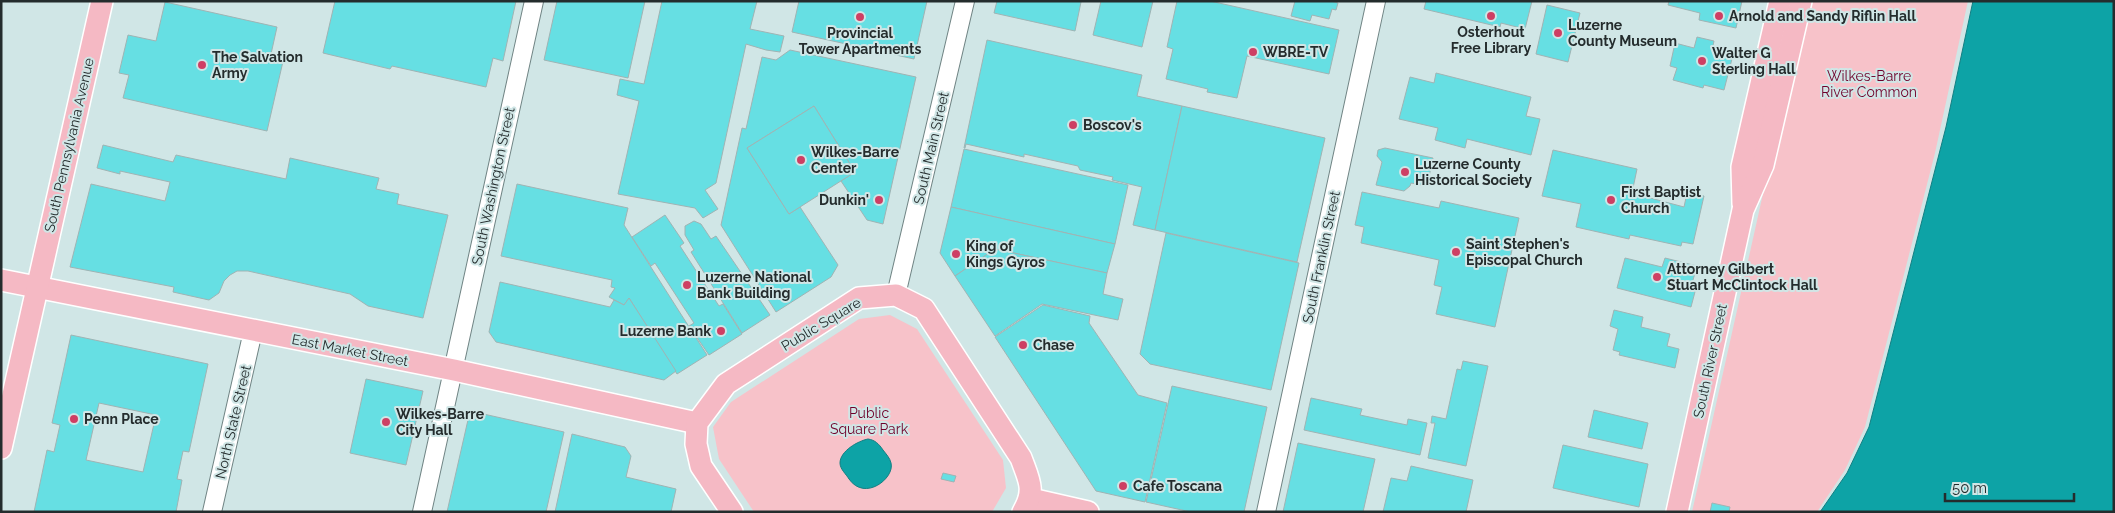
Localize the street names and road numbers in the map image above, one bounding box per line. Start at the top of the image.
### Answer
street label: South Pennsylvania Avenue [41,56,97,234]
street label: South Main Street [910,90,952,206]
street label: South Washington Street [468,105,518,266]
street label: South Franklin Street [1299,189,1343,325]
street label: Public Square [778,294,864,354]
street label: South River Street [1690,302,1730,419]
street label: East Market Street [290,331,410,369]
street label: North State Street [212,363,254,480]

